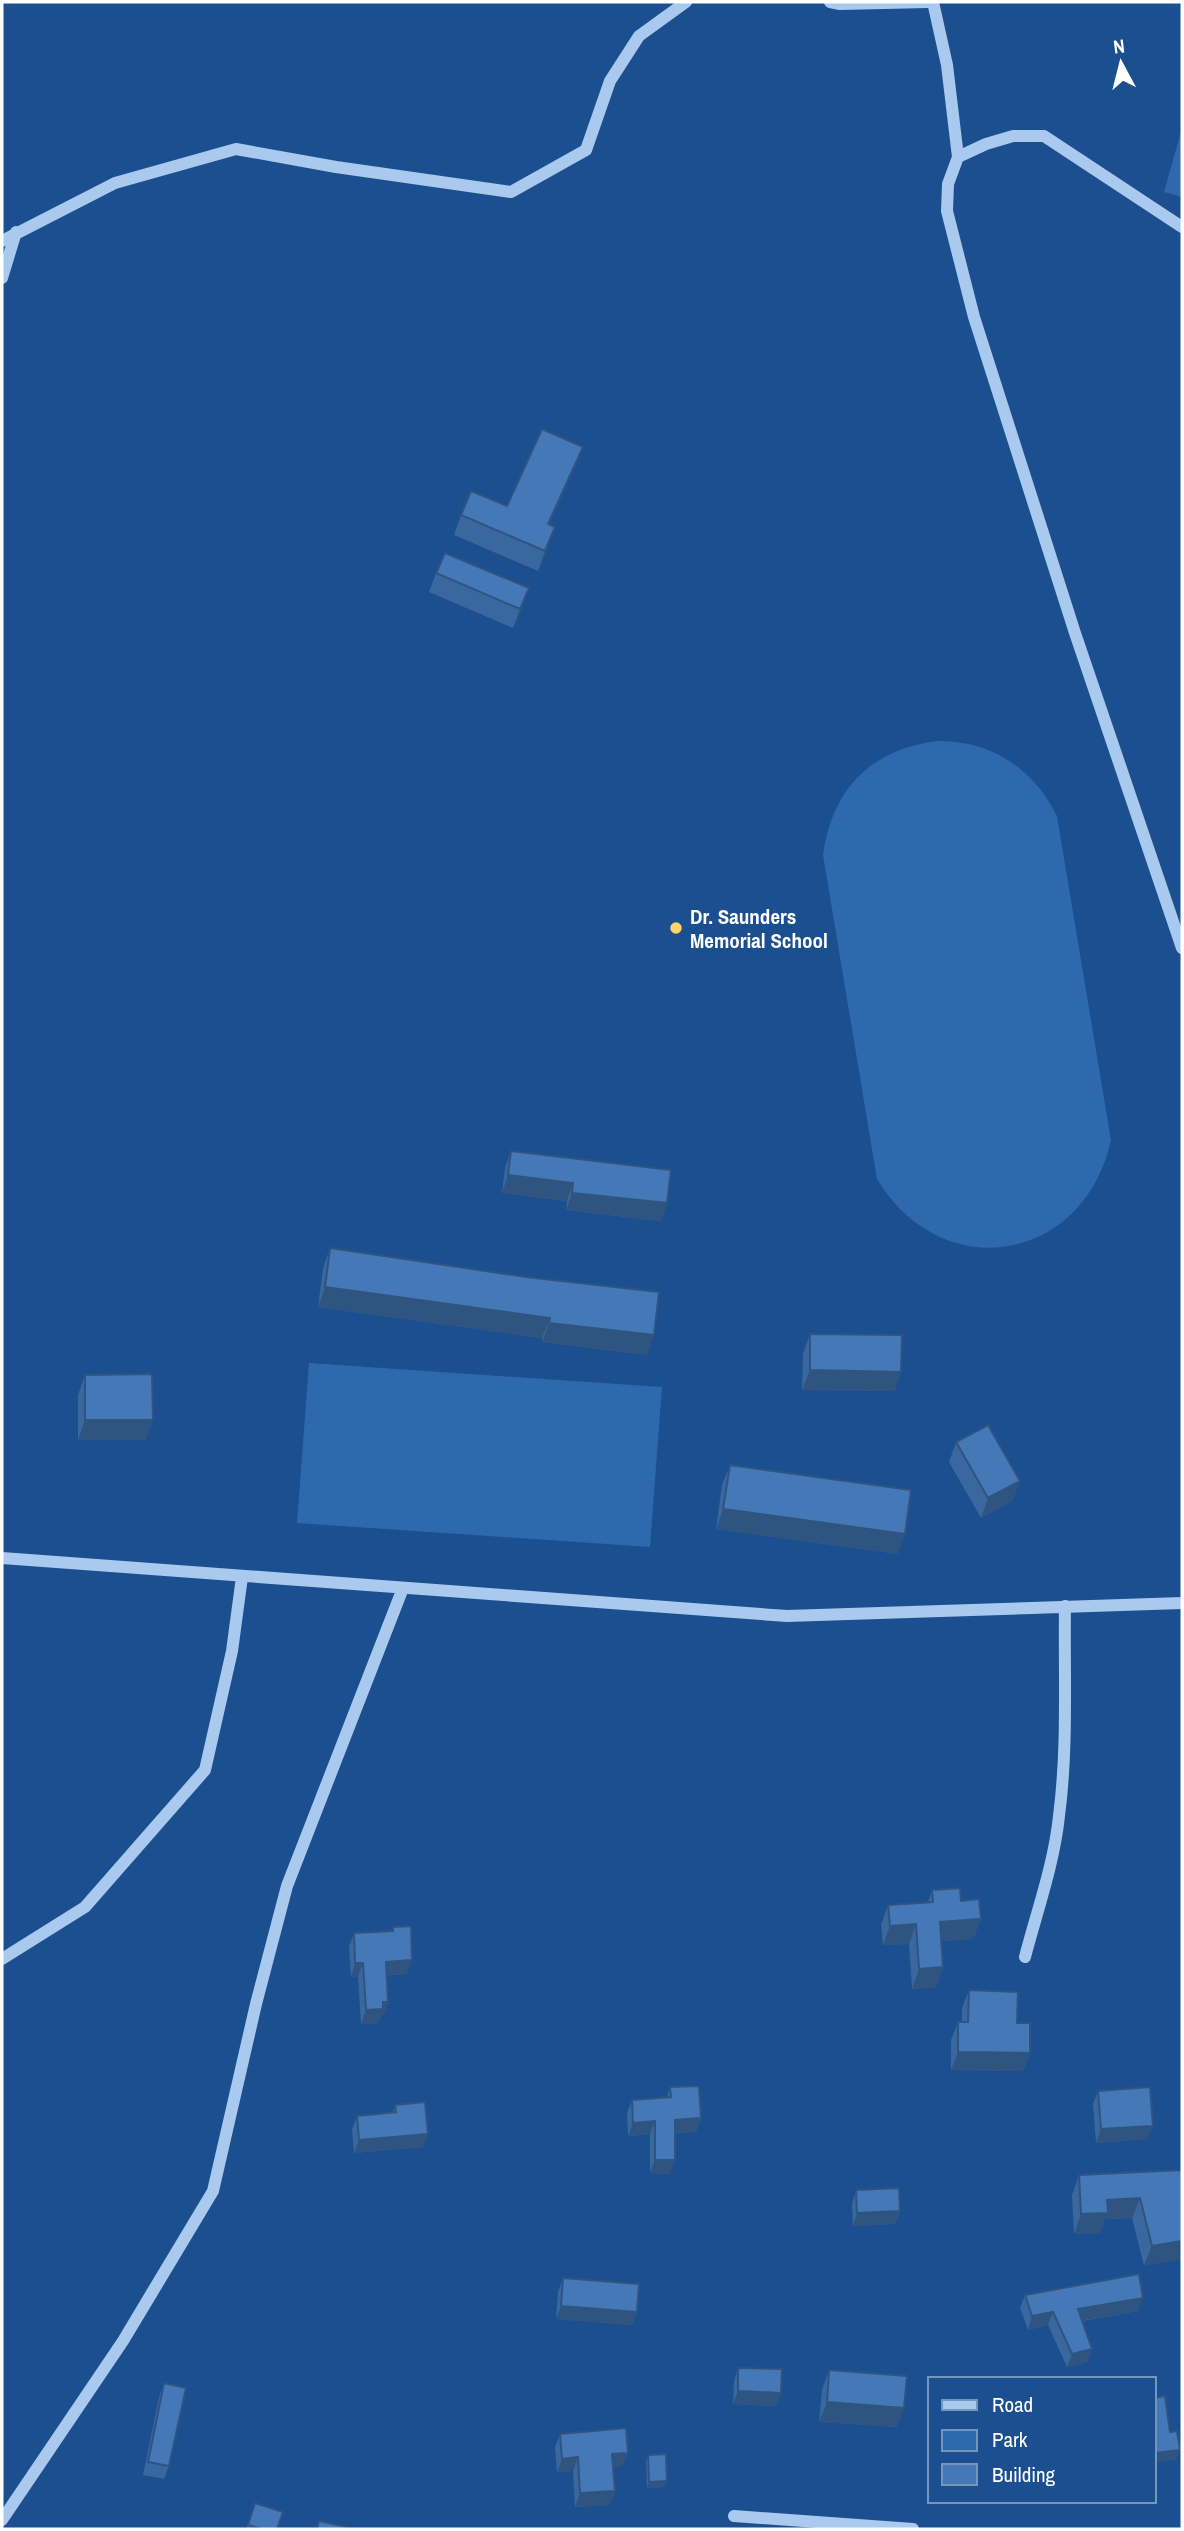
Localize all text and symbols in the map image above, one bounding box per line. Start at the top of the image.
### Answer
north arrow [1086,28,1156,98]
text: N [1112,33,1126,60]
place label: Dr. Saunders Memorial School [690,902,828,955]
marker: Dr. Saunders Memorial School [668,920,684,936]
legend [928,2377,1156,2503]
text: Road [992,2390,1033,2419]
text: Park [992,2425,1028,2454]
text: Building [992,2460,1056,2489]

